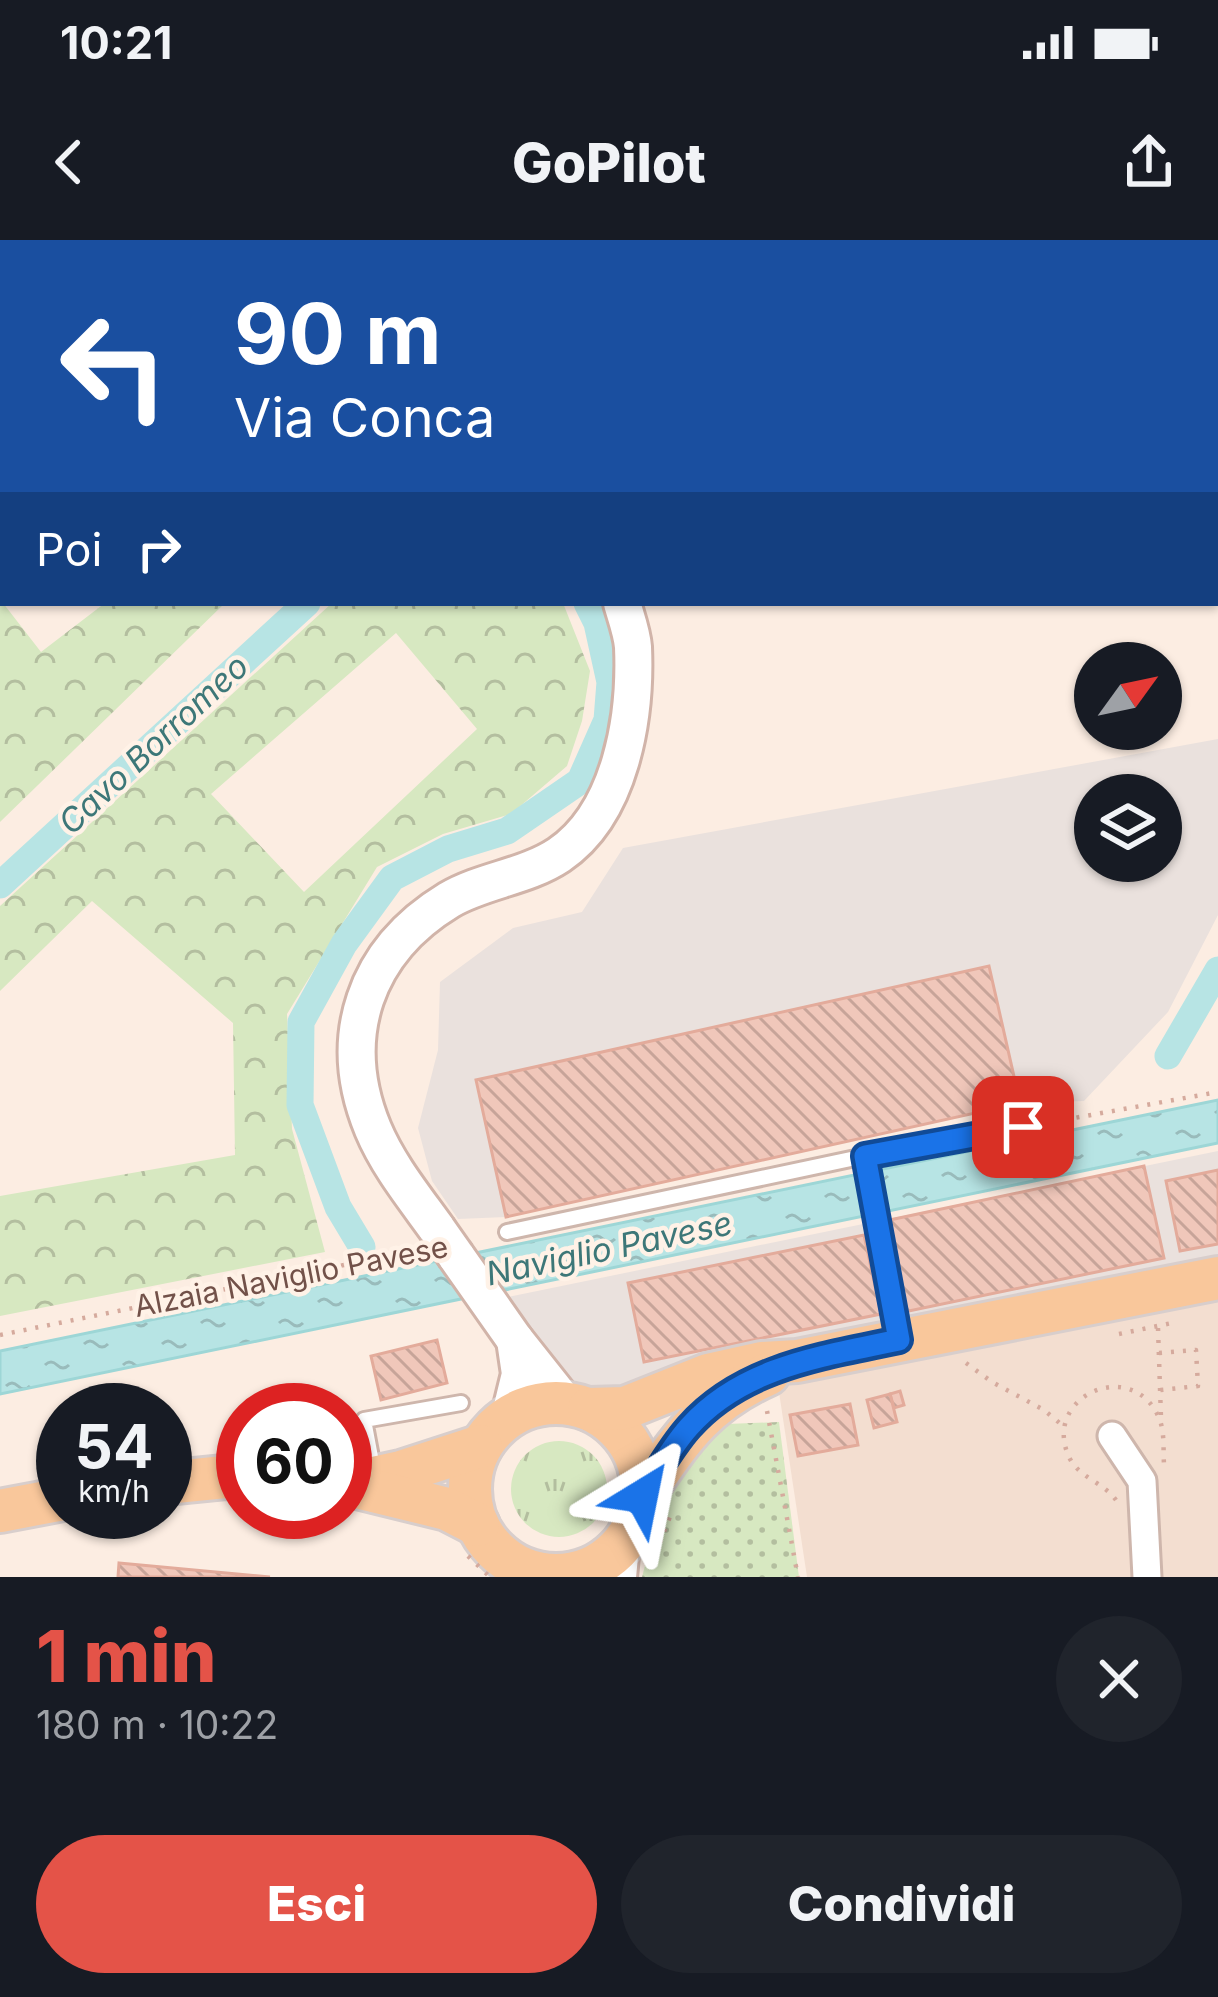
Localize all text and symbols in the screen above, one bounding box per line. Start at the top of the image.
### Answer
text: 10:21 [60,15,173,70]
icon: back [36,129,102,195]
icon: share [1116,129,1182,195]
text: GoPilot [512,130,706,195]
text: 90 m [234,283,442,384]
icon: left [36,288,192,444]
text: Via Conca [234,385,495,450]
icon: right [126,516,192,582]
text: Poi [36,522,102,577]
north arrow [1074,642,1182,750]
map controls [1074,642,1182,882]
water label: Cavo Borromeo [50,646,256,842]
button: layers [1074,774,1182,882]
pin [972,1076,1074,1178]
icon: arrive [990,1094,1056,1160]
water label: Naviglio Pavese [482,1202,736,1294]
street label: Alzaia Naviglio Pavese [131,1228,451,1324]
speed limit sign: 60 [216,1383,372,1539]
text: 54 [75,1410,153,1482]
position arrow [579,1433,705,1559]
text: km/h [78,1473,150,1509]
text: 1 min [36,1612,216,1699]
button: close [1056,1616,1182,1742]
text: 180 m · 10:22 [36,1701,278,1748]
button: Esci [36,1835,597,1973]
button: Condividi [621,1835,1182,1973]

